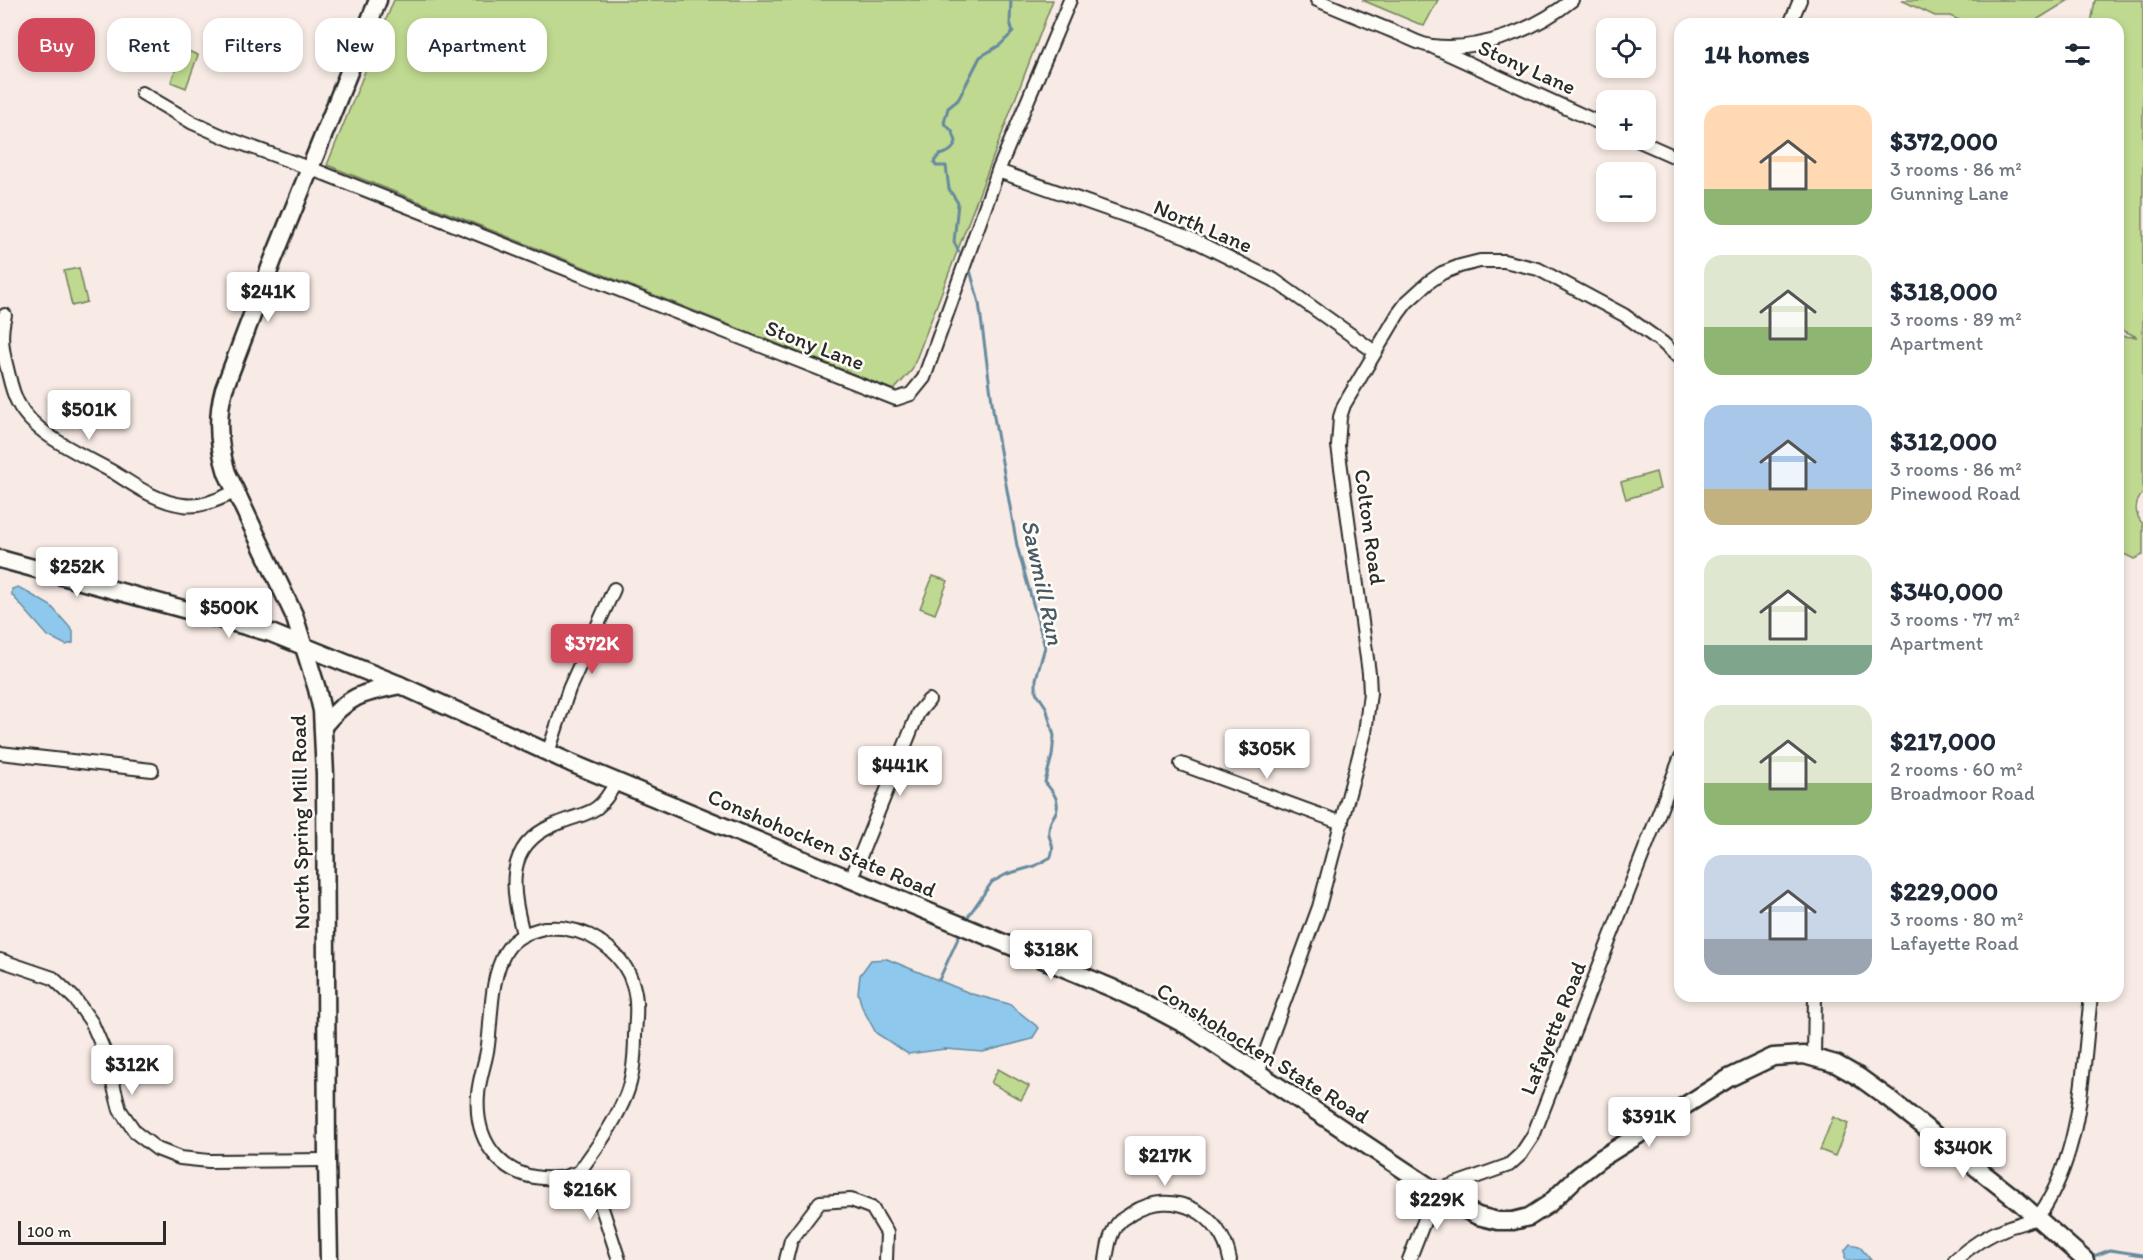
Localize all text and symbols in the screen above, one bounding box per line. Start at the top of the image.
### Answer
chip: Buy [18,18,95,72]
chip: Rent [107,18,191,72]
chip: Filters [203,18,303,72]
chip: New [315,18,395,72]
chip: Apartment [407,18,547,72]
map controls [1596,18,1656,222]
button: locate [1596,18,1656,78]
street label: Stony Lane [1474,34,1580,100]
text: 14 homes [1704,38,1810,70]
icon: filters [2061,38,2094,71]
button: + [1596,90,1656,150]
text: $372,000 [1890,125,1998,157]
icon: home [1752,129,1824,201]
text: 3 rooms · 86 m² [1890,157,2022,181]
button: − [1596,162,1656,222]
text: Gunning Lane [1890,181,2009,205]
street label: North Lane [1150,193,1256,259]
pin: $241K [226,272,310,323]
text: $318,000 [1890,275,1998,307]
text: $241K [241,279,295,303]
icon: home [1752,279,1824,351]
text: 3 rooms · 89 m² [1890,307,2022,331]
street label: Stony Lane [762,314,868,376]
text: Apartment [1890,331,1983,355]
pin: $501K [47,390,131,441]
text: $501K [61,397,117,421]
text: $312,000 [1890,425,1997,457]
icon: home [1752,429,1824,501]
text: 3 rooms · 86 m² [1890,457,2022,481]
street label: Colton Road [1349,467,1391,587]
text: Pinewood Road [1890,481,2020,505]
water label: Sawmill Run [1016,517,1070,648]
pin: $252K [35,547,119,598]
text: $252K [50,554,104,578]
text: $340,000 [1890,575,2003,607]
icon: home [1752,579,1824,651]
pin: $500K [187,588,271,639]
text: $500K [200,595,258,619]
text: 3 rooms · 77 m² [1890,607,2020,631]
pin: $372K [550,624,634,675]
text: $372K [565,631,619,655]
text: Apartment [1890,631,1983,655]
street label: North Spring Mill Road [285,714,315,930]
text: $217,000 [1890,725,1996,757]
pin: $305K [1225,729,1309,780]
icon: home [1752,729,1824,801]
text: $305K [1239,736,1295,760]
pin: $441K [858,746,942,797]
text: $441K [872,753,928,777]
text: 2 rooms · 60 m² [1890,757,2023,781]
text: Broadmoor Road [1890,781,2035,805]
street label: Conshohocken State Road [704,783,940,903]
text: $229,000 [1890,875,1998,907]
icon: home [1752,879,1824,951]
text: 3 rooms · 80 m² [1890,907,2023,931]
pin: $318K [1009,930,1093,981]
text: Lafayette Road [1890,931,2019,955]
text: $318K [1024,937,1078,961]
street label: Lafayette Road [1514,957,1592,1099]
street label: Conshohocken State Road [1152,976,1374,1130]
pin: $312K [90,1045,174,1096]
text: $312K [105,1052,159,1076]
pin: $391K [1607,1097,1691,1148]
text: $391K [1622,1104,1676,1128]
pin: $340K [1921,1128,2005,1179]
text: $340K [1934,1135,1992,1159]
pin: $217K [1123,1136,1207,1187]
text: $217K [1139,1143,1191,1167]
pin: $216K [548,1170,632,1221]
text: $216K [563,1177,617,1201]
pin: $229K [1395,1180,1479,1231]
text: $229K [1410,1187,1464,1211]
scale bar [18,1218,166,1246]
text: 100 m [27,1222,71,1241]

